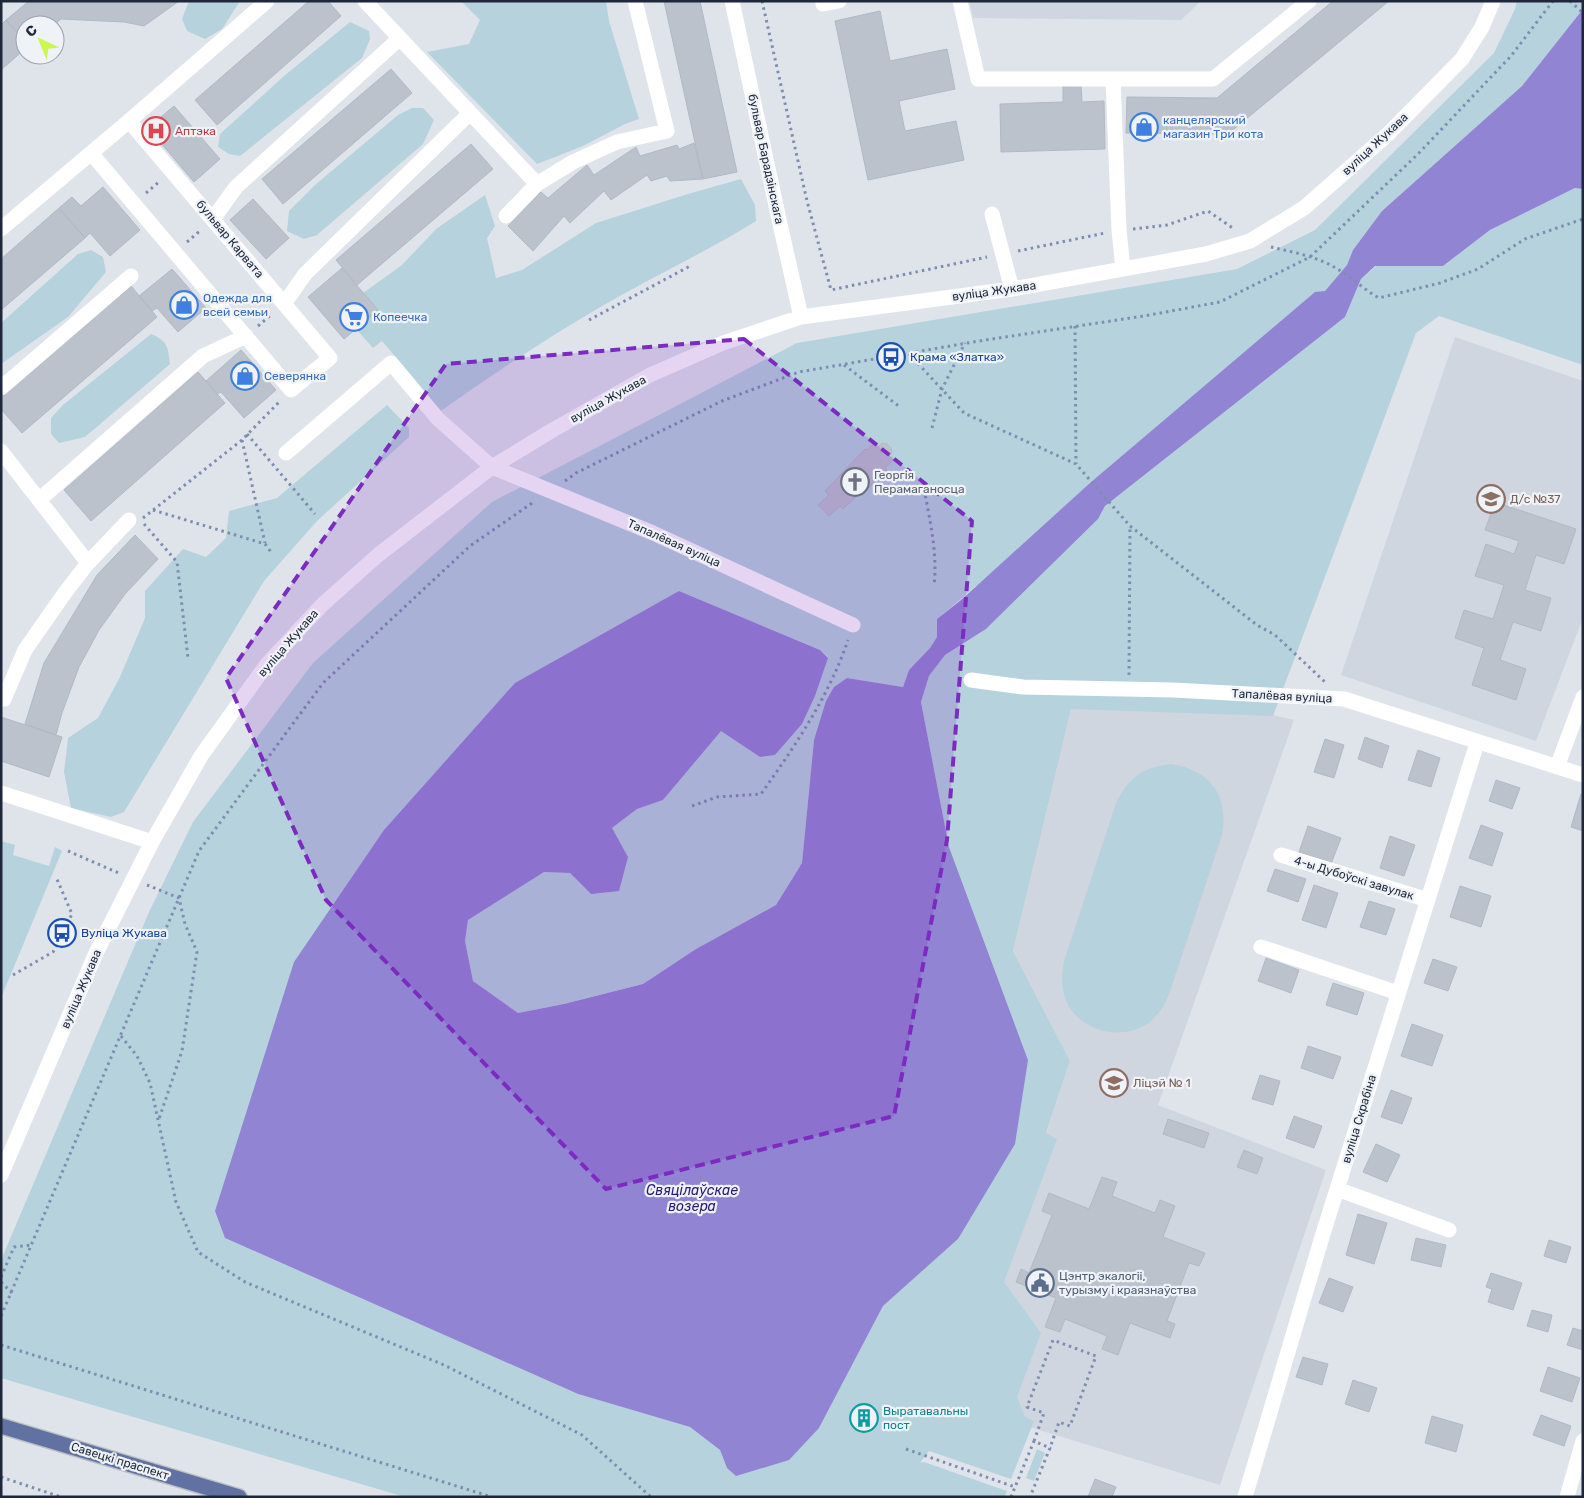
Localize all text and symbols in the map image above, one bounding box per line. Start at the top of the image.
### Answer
north arrow [15,15,65,65]
text: С [22,21,41,41]
street label: бульвар Барадзінскага [745,93,787,225]
street label: вуліца Жукава [1339,110,1411,178]
shop icon: канцелярский магазин Три кота [1129,112,1159,142]
place label: канцелярский магазин Три кота [1163,113,1263,141]
hospital icon: Аптэка [141,116,171,146]
place label: Аптэка [175,124,216,138]
street label: бульвар Карвата [193,197,267,281]
street label: вуліца Жукава [951,278,1037,304]
shop icon: Одежда для всей семьи [169,290,199,320]
place label: Одежда для всей семьи [203,291,272,319]
supermarket icon: Копеечка [339,302,369,332]
place label: Копеечка [373,310,427,324]
bus stop icon: Крама «Златка» [876,342,906,372]
place label: Крама «Златка» [910,350,1004,364]
shop icon: Северянка [230,361,260,391]
place label: Северянка [264,369,326,383]
street label: вуліца Жукава [568,372,648,426]
church icon: Георгія Перамаганосца [840,467,870,497]
place label: Георгія Перамаганосца [874,468,965,496]
school or university icon: Д/с №37 [1476,484,1506,514]
place label: Д/с №37 [1510,492,1561,506]
street label: Тапалёвая вуліца [625,516,723,570]
street label: вуліца Жукава [255,606,321,680]
street label: Тапалёвая вуліца [1231,686,1333,706]
street label: 4-ы Дубоўскі завулак [1292,853,1416,903]
bus stop icon: Вуліца Жукава [47,918,77,948]
place label: Вуліца Жукава [81,926,167,940]
street label: вуліца Жукава [58,947,104,1031]
school or university icon: Ліцэй № 1 [1099,1068,1129,1098]
street label: вуліца Скрабіна [1339,1073,1379,1165]
place label: Ліцэй № 1 [1133,1076,1191,1090]
water label: Свяцілаўскае возера [646,1182,738,1215]
public building icon: Цэнтр экалогіі, турызму і краязнаўства [1025,1268,1055,1298]
place label: Цэнтр экалогіі, турызму і краязнаўства [1059,1269,1196,1297]
building icon: Выратавальны пост [849,1403,879,1433]
place label: Выратавальны пост [883,1404,968,1432]
street label: Савецкі праспект [69,1439,171,1483]

